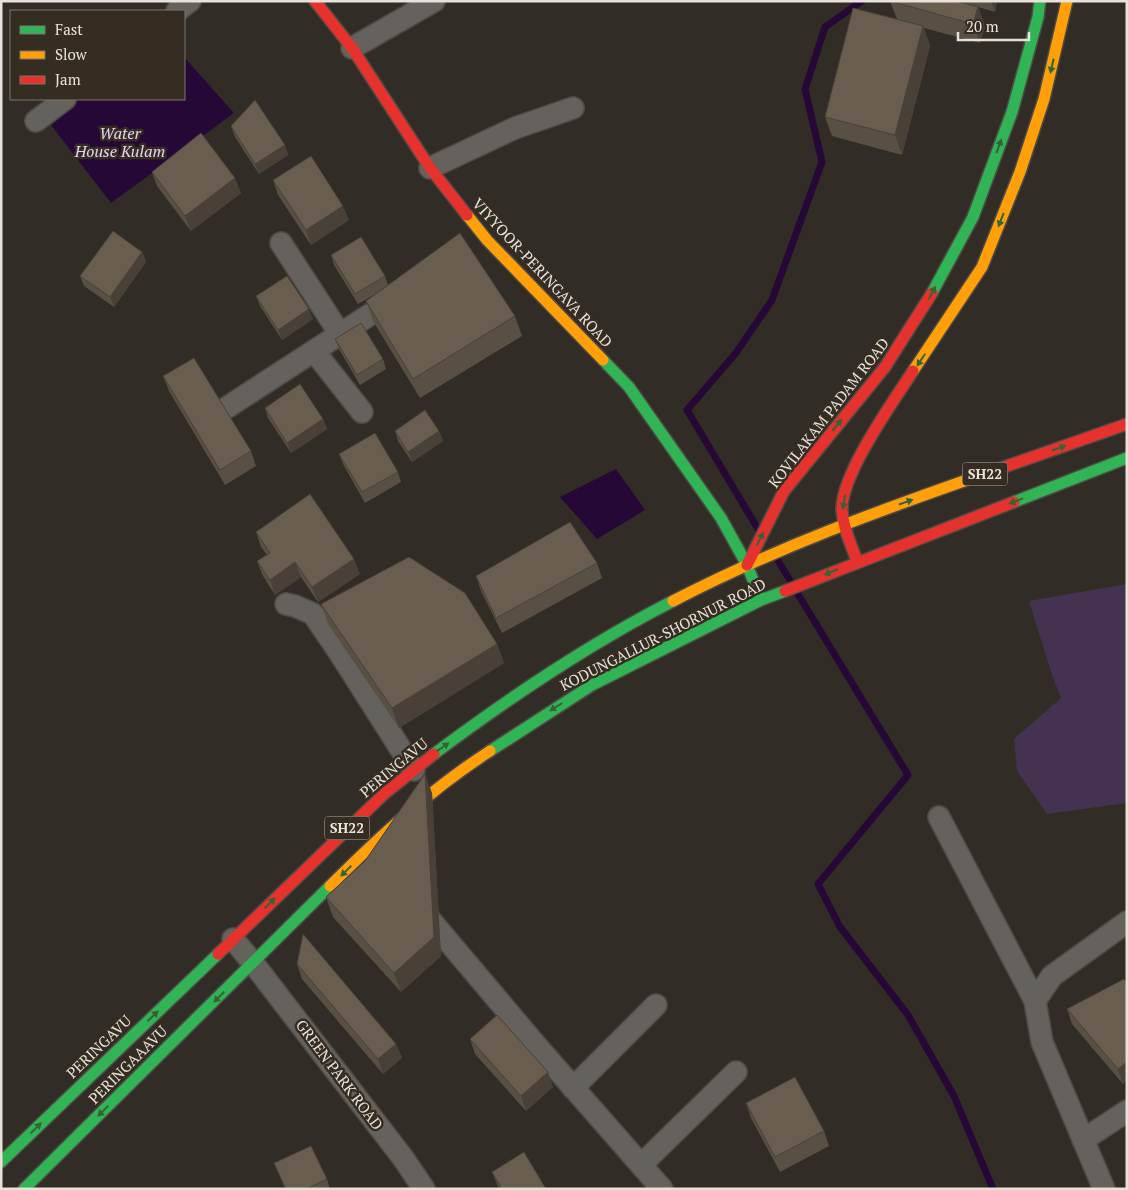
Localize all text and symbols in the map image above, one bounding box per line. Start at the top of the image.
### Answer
legend [10,10,185,100]
scale bar [958,10,1029,42]
text: 20 m [966,16,999,36]
text: Fast [55,19,83,39]
text: Slow [55,44,88,64]
one-way arrow [1048,58,1056,73]
text: Jam [55,69,81,89]
water label: Water House Kulam [74,122,165,162]
one-way arrow [995,138,1003,153]
street label: VIYYOOR-PERINGAVA ROAD [468,193,617,351]
one-way arrow [997,213,1005,228]
one-way arrow [928,286,936,301]
street label: KOVILAKAM PADAM ROAD [763,333,893,491]
one-way arrow [916,354,926,367]
one-way arrow [832,419,843,432]
one-way arrow [1052,444,1067,451]
road number: SH22 [962,462,1008,486]
one-way arrow [839,494,847,510]
one-way arrow [899,497,914,505]
one-way arrow [1008,497,1023,505]
one-way arrow [756,532,764,546]
one-way arrow [823,568,838,576]
street label: KODUNGALLUR-SHORNUR ROAD [556,573,769,695]
one-way arrow [550,703,563,712]
street label: PERINGAVU [355,733,432,802]
one-way arrow [436,742,450,752]
road number: SH22 [324,816,370,840]
one-way arrow [340,865,352,877]
one-way arrow [264,897,276,909]
one-way arrow [213,991,225,1003]
street label: PERINGAVU [62,1010,135,1082]
one-way arrow [147,1010,159,1022]
street label: GREEN PARK ROAD [292,1015,388,1134]
street label: PERINGAAAVU [84,1021,171,1108]
one-way arrow [97,1105,109,1117]
one-way arrow [30,1123,42,1135]

